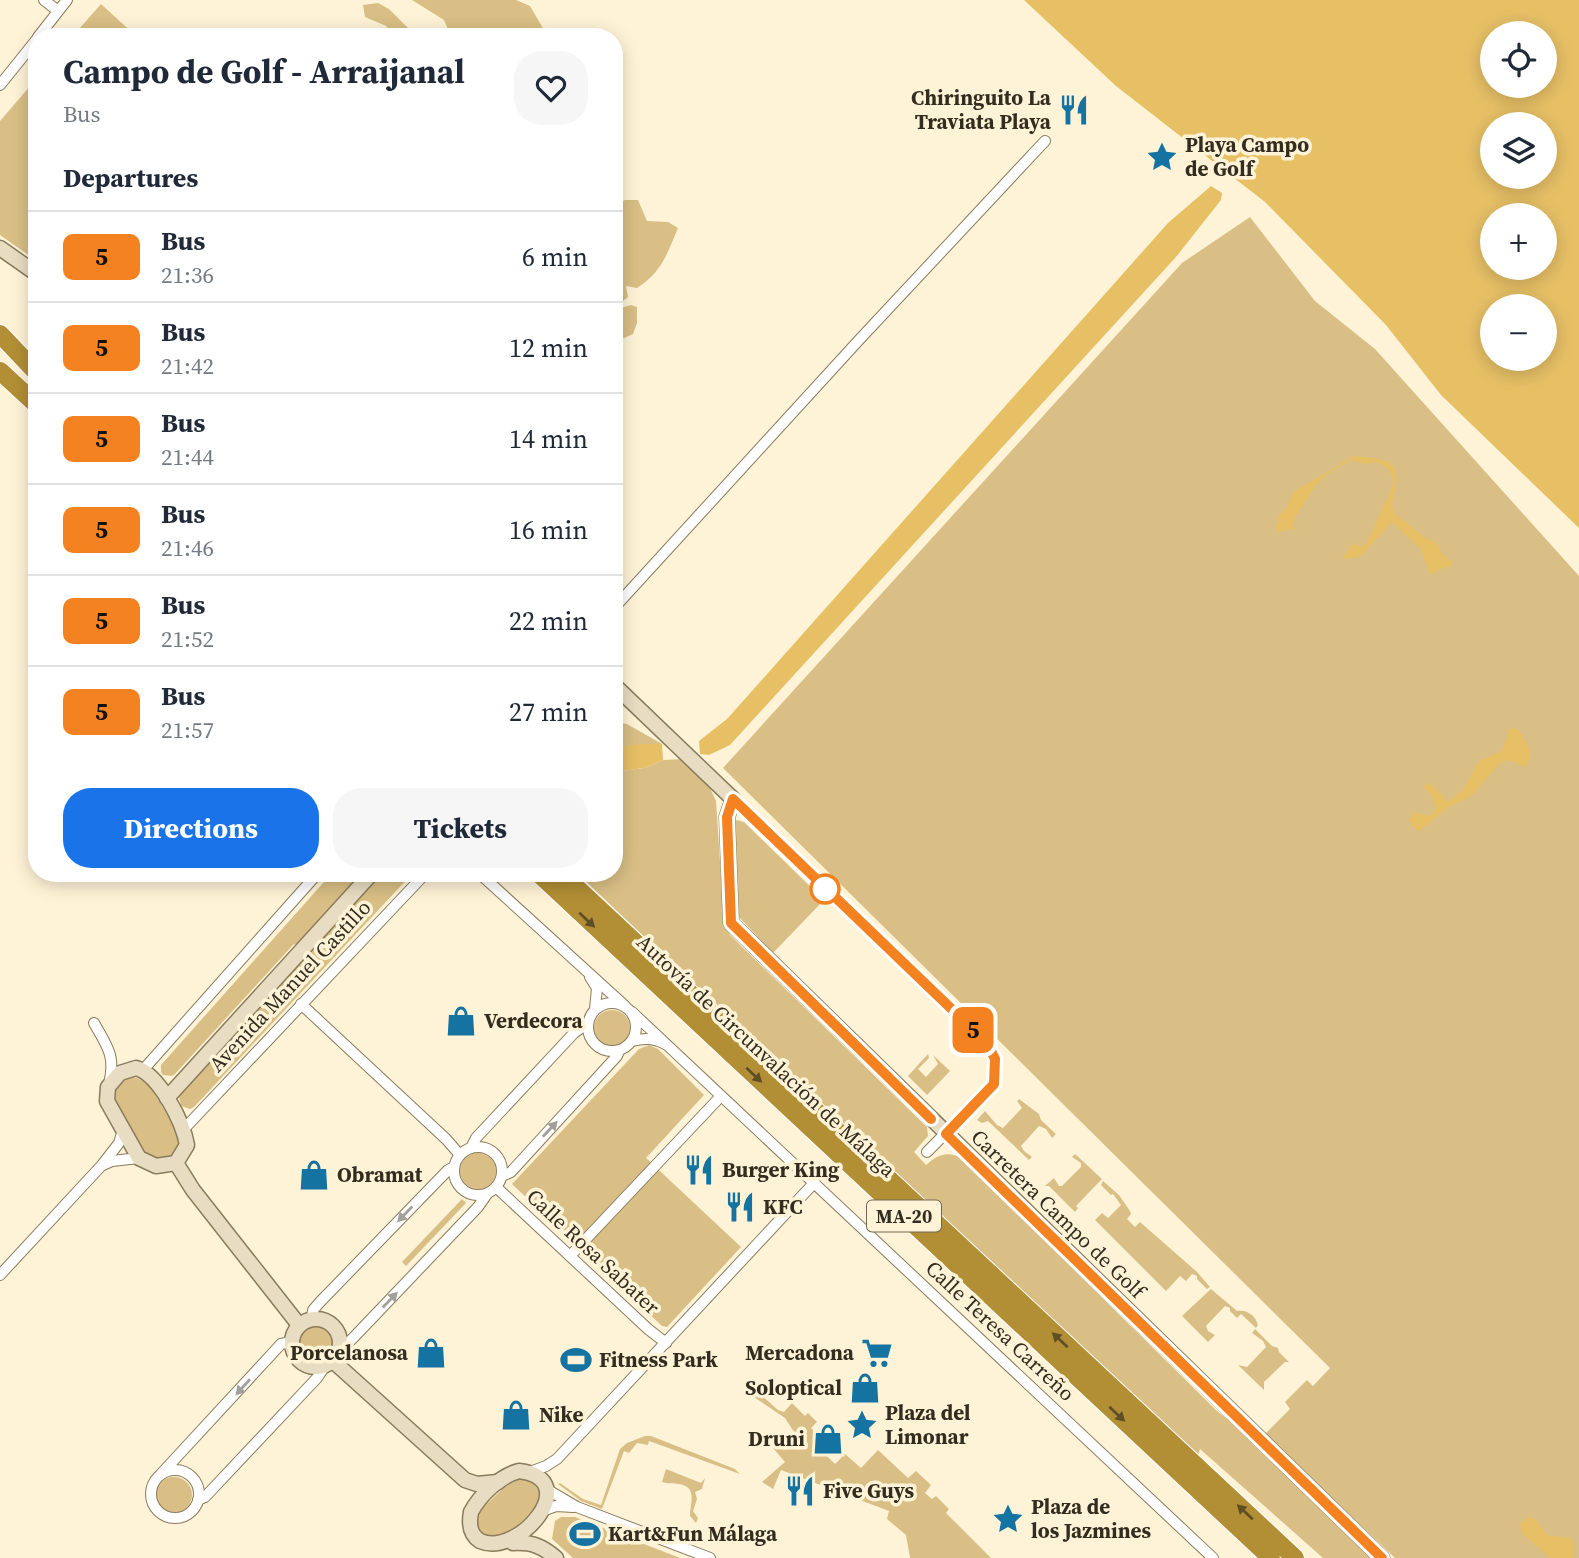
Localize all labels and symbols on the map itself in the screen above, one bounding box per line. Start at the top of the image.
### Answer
place label: Chiringuito La Traviata Playa [911,83,1052,136]
restaurant icon: Chiringuito La Traviata Playa [1057,93,1091,127]
place label: Playa Campo de Golf [1185,130,1309,183]
place icon: Playa Campo de Golf [1145,140,1179,174]
unlabelled marker [810,874,840,904]
street label: Avenida Manuel Castillo [202,893,377,1078]
one-way arrow [578,911,595,927]
street label: Autovía de Circunvalación de Málaga [630,928,902,1184]
shop icon: Verdecora [444,1004,478,1038]
place label: Verdecora [484,1006,584,1035]
line badge: 5 [950,1007,996,1053]
one-way arrow [745,1067,762,1083]
one-way arrow [542,1120,558,1138]
street label: Carretera Campo de Golf [965,1123,1153,1306]
restaurant icon: Burger King [682,1153,716,1187]
place label: Burger King [722,1155,840,1184]
shop icon: Obramat [297,1158,331,1192]
place label: Obramat [337,1160,423,1189]
street label: Calle Rosa Sabater [520,1182,666,1321]
restaurant icon: KFC [723,1190,757,1224]
place label: KFC [763,1192,803,1221]
road number: MA-20 [867,1200,941,1232]
one-way arrow [397,1205,413,1222]
street label: Calle Teresa Carreño [920,1254,1081,1407]
one-way arrow [381,1292,397,1309]
one-way arrow [1052,1332,1069,1348]
shop icon: Porcelanosa [414,1336,448,1370]
supermarket icon: Mercadona [860,1336,894,1370]
place label: Porcelanosa [290,1338,409,1367]
place label: Mercadona [745,1338,855,1367]
sports icon: Fitness Park [559,1343,593,1377]
place label: Fitness Park [599,1345,718,1374]
shop icon: Soloptical [848,1371,882,1405]
place label: Soloptical [745,1373,842,1402]
one-way arrow [235,1378,251,1395]
shop icon: Nike [499,1398,533,1432]
place label: Plaza del Limonar [885,1398,971,1451]
place label: Nike [539,1400,583,1429]
one-way arrow [1108,1406,1126,1422]
place icon: Plaza del Limonar [845,1408,879,1442]
shop icon: Druni [811,1422,845,1456]
place label: Druni [748,1424,805,1453]
restaurant icon: Five Guys [783,1474,817,1508]
place label: Five Guys [823,1476,915,1505]
place label: Plaza de los Jazmines [1031,1492,1152,1545]
place icon: Plaza de los Jazmines [991,1502,1025,1536]
one-way arrow [1237,1504,1254,1520]
sports icon: Kart&Fun Málaga [568,1517,602,1551]
place label: Kart&Fun Málaga [608,1519,778,1548]

